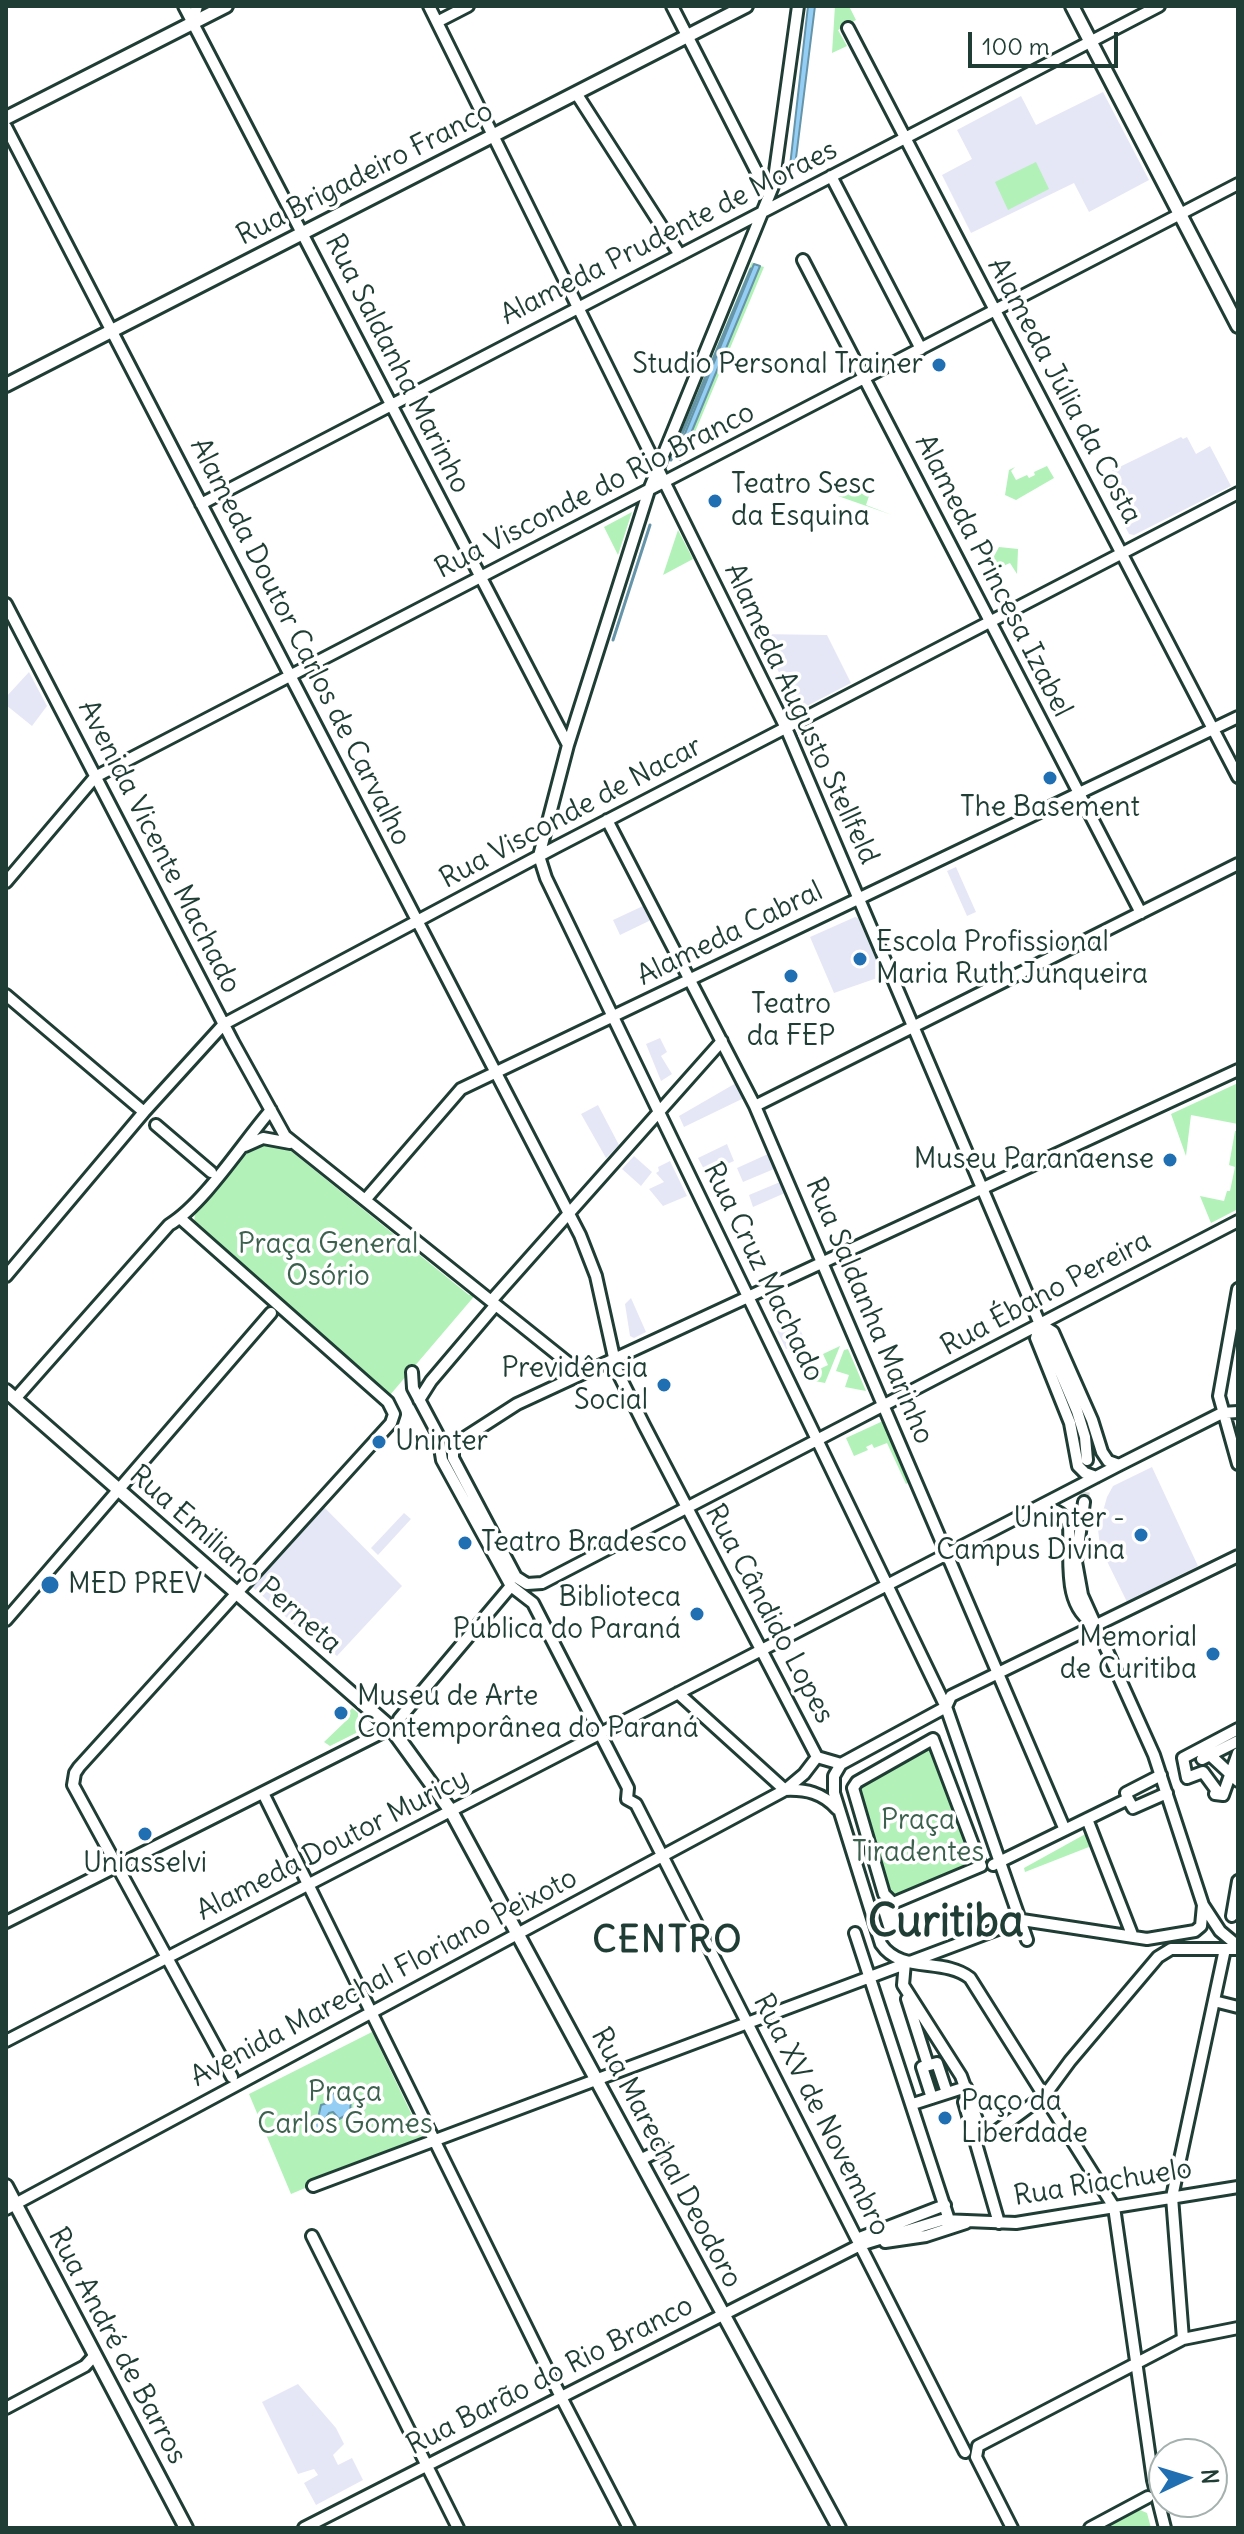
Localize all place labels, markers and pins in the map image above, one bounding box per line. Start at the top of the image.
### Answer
place label: Studio Personal Trainer [632,348,923,382]
marker: Studio Personal Trainer [930,356,948,374]
place label: Teatro Sesc da Esquina [731,468,875,534]
marker: Teatro Sesc da Esquina [706,492,724,510]
marker: The Basement [1041,769,1059,787]
place label: The Basement [960,791,1140,825]
place label: Escola Profissional Maria Ruth Junqueira [876,926,1148,992]
marker: Escola Profissional Maria Ruth Junqueira [851,950,869,968]
marker: Teatro da FEP [782,967,800,985]
place label: Teatro da FEP [747,988,835,1054]
place label: Museu Paranaense [914,1143,1154,1177]
marker: Museu Paranaense [1161,1151,1179,1169]
place label: Previdência Social [502,1352,648,1418]
marker: Previdência Social [655,1376,673,1394]
place label: Uninter [395,1425,488,1459]
marker: Uninter [370,1433,388,1451]
place label: Uninter - Campus Divina [936,1502,1125,1568]
place label: Teatro Bradesco [481,1526,687,1560]
marker: Uninter - Campus Divina [1132,1526,1150,1544]
marker: Teatro Bradesco [456,1534,474,1552]
place label: MED PREV [68,1568,202,1602]
marker: MED PREV [39,1574,61,1596]
place label: Biblioteca Pública do Paraná [453,1581,681,1647]
marker: Biblioteca Pública do Paraná [688,1605,706,1623]
place label: Memorial de Curitiba [1060,1621,1197,1687]
marker: Memorial de Curitiba [1204,1645,1222,1663]
place label: Museu de Arte Contemporânea do Paraná [357,1680,699,1746]
marker: Museu de Arte Contemporânea do Paraná [332,1704,350,1722]
marker: Uniasselvi [136,1825,154,1843]
place label: Uniasselvi [83,1847,207,1881]
place label: Paço da Liberdade [961,2085,1088,2151]
marker: Paço da Liberdade [936,2109,954,2127]

